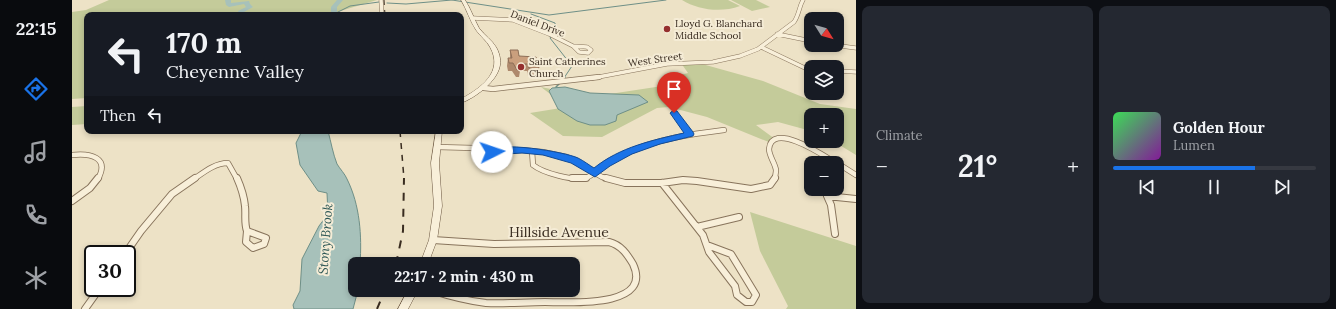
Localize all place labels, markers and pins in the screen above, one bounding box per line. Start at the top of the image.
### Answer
place label: Lloyd G. Blanchard Middle School [675,17,762,42]
marker: Lloyd G. Blanchard Middle School [662,24,672,34]
place label: Saint Catherines Church [529,55,606,80]
marker: Saint Catherines Church [516,62,526,72]
pin [657,72,691,113]

